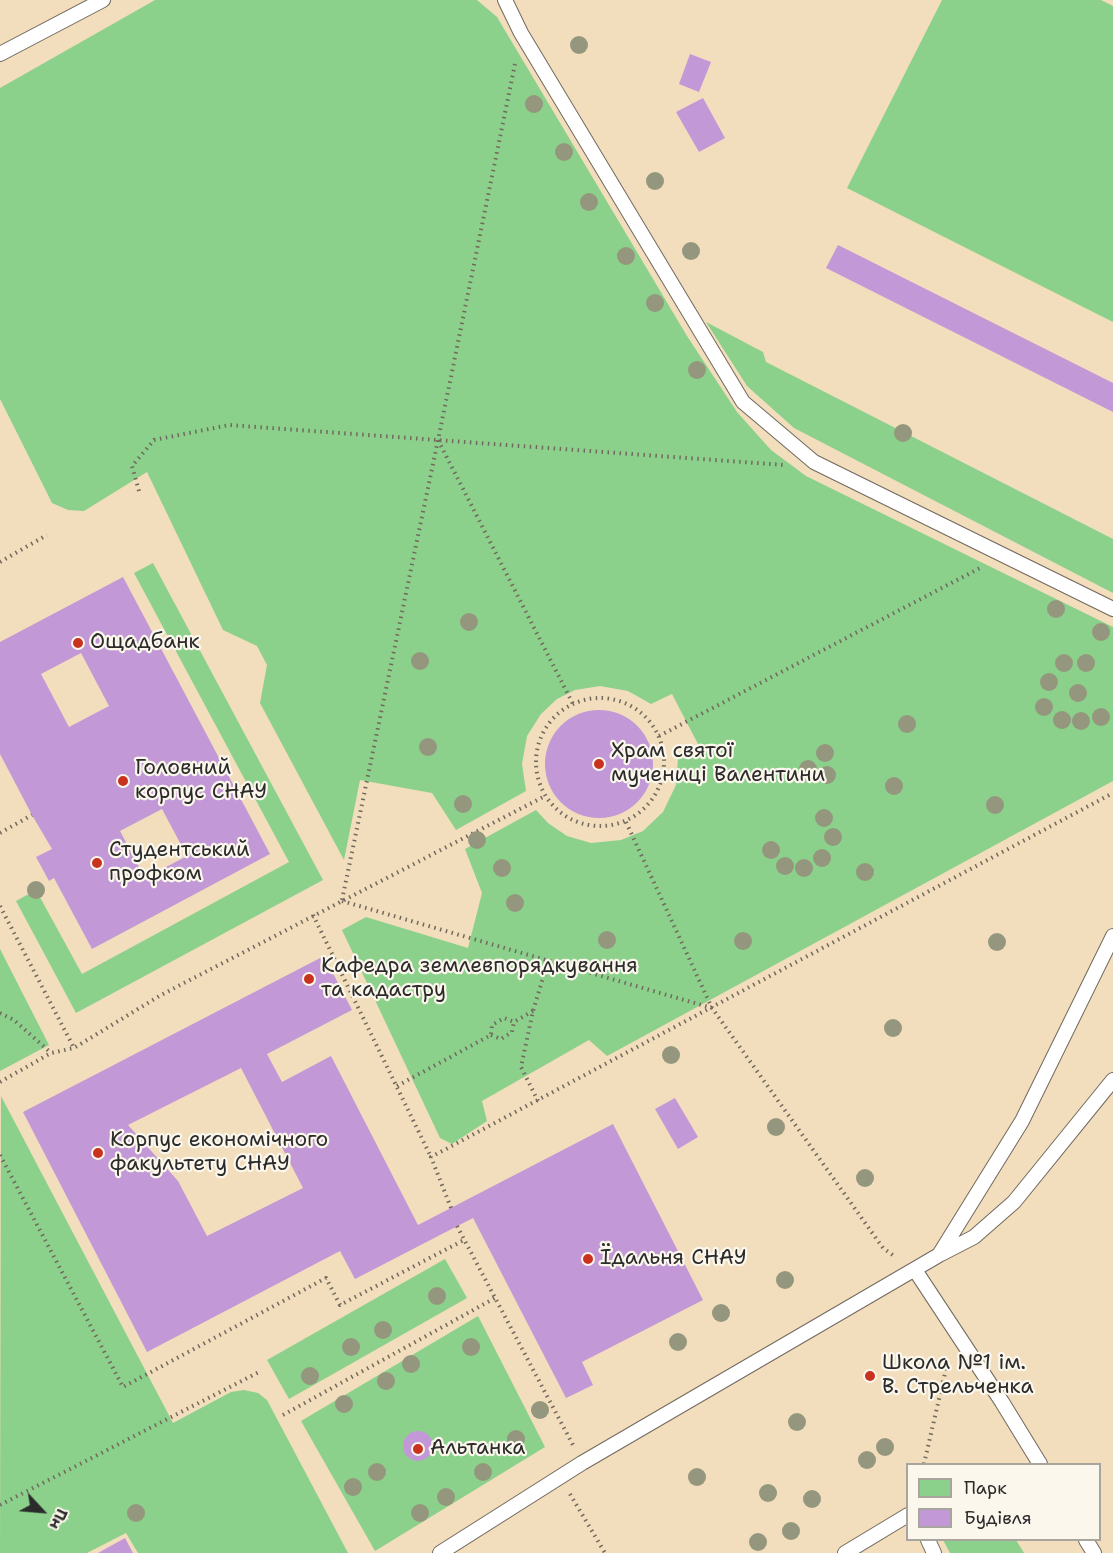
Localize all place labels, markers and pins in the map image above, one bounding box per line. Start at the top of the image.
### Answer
place label: Ощадбанк [90,630,200,656]
marker: Ощадбанк [71,636,85,650]
place label: Храм святої мучениці Валентини [611,739,825,789]
place label: Головний корпус СНАУ [135,756,267,806]
marker: Храм святої мучениці Валентини [592,757,606,771]
marker: Головний корпус СНАУ [116,774,130,788]
place label: Студентський профком [109,838,250,888]
marker: Студентський профком [90,856,104,870]
place label: Кафедра землевпорядкування та кадастру [321,954,638,1004]
marker: Кафедра землевпорядкування та кадастру [302,972,316,986]
place label: Корпус економічного факультету СНАУ [110,1128,328,1178]
marker: Корпус економічного факультету СНАУ [91,1146,105,1160]
place label: Їдальня СНАУ [600,1246,747,1272]
marker: Їдальня СНАУ [581,1252,595,1266]
place label: Школа №1 ім. В. Стрельченка [882,1351,1033,1401]
marker: Школа №1 ім. В. Стрельченка [863,1369,877,1383]
place label: Альтанка [430,1436,525,1462]
marker: Альтанка [411,1442,425,1456]

